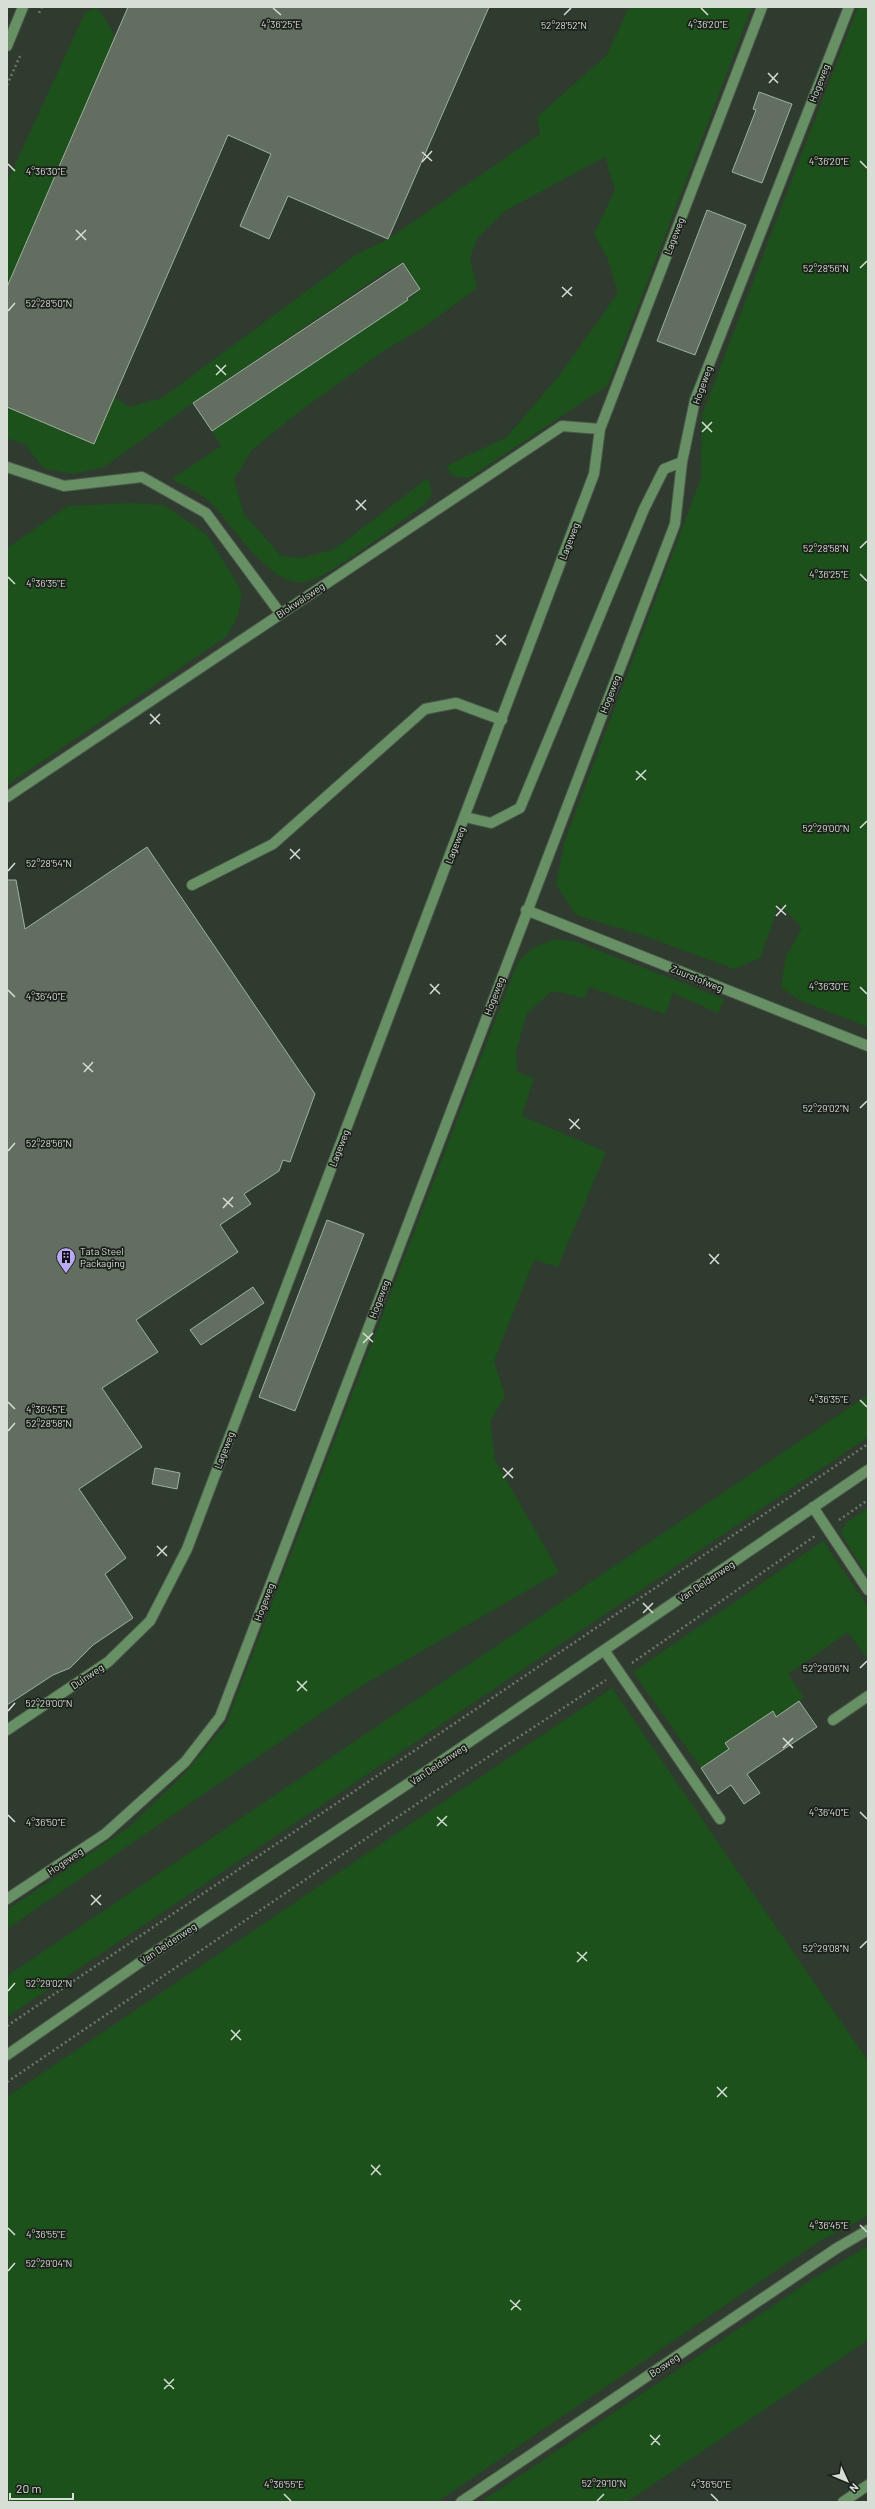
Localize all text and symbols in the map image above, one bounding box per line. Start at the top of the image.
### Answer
text: 4°36'25"E [261,18,301,30]
text: 4°36'20"E [688,18,728,30]
text: 52°28'52"N [541,19,587,31]
street label: Hogeweg [806,62,832,104]
text: 4°36'20"E [809,155,849,167]
text: 4°36'30"E [26,165,66,177]
street label: Lageweg [661,216,687,256]
text: 52°28'56"N [803,262,849,274]
text: 52°28'50"N [26,297,72,309]
street label: Hogeweg [689,364,715,406]
street label: Lageweg [556,521,582,561]
text: 52°28'58"N [803,542,849,554]
text: 4°36'25"E [809,568,849,580]
text: 4°36'35"E [26,577,66,589]
street label: Blokwalsweg [274,579,326,621]
street label: Hogeweg [597,673,623,715]
text: 52°29'00"N [803,822,849,834]
street label: Lageweg [442,825,468,865]
text: 52°28'54"N [26,857,72,869]
street label: Zuurstofweg [669,962,725,994]
street label: Hogeweg [481,975,507,1017]
text: 4°36'30"E [809,980,849,992]
text: 4°36'40"E [26,990,66,1002]
text: 52°29'02"N [803,1102,849,1114]
street label: Lageweg [326,1128,352,1168]
text: 52°28'56"N [26,1137,72,1149]
place label: Tata Steel Packaging [80,1245,125,1269]
building icon: Tata Steel Packaging [55,1246,77,1274]
street label: Hogeweg [366,1278,392,1320]
text: 4°36'35"E [809,1393,849,1405]
text: 4°36'45"E [26,1403,66,1415]
text: 52°28'58"N [26,1417,72,1429]
street label: Lageweg [211,1430,237,1470]
street label: Van Deldenweg [675,1558,737,1604]
street label: Hogeweg [251,1581,277,1623]
street label: Duinweg [68,1661,106,1691]
text: 52°29'06"N [803,1662,849,1674]
text: 52°29'00"N [26,1697,72,1709]
street label: Van Deldenweg [407,1741,469,1787]
text: 4°36'40"E [809,1806,849,1818]
text: 4°36'50"E [26,1816,66,1828]
street label: Hogeweg [45,1845,85,1877]
street label: Van Deldenweg [137,1920,199,1966]
text: 52°29'08"N [803,1942,849,1954]
text: 52°29'02"N [26,1977,72,1989]
text: 4°36'45"E [809,2219,849,2231]
text: 4°36'55"E [26,2228,66,2240]
text: 52°29'04"N [26,2257,72,2269]
street label: Bosweg [647,2351,681,2379]
north arrow [827,2461,867,2501]
scale bar [10,2475,73,2501]
text: 52°29'10"N [582,2477,626,2489]
text: 4°36'55"E [264,2478,304,2490]
text: 4°36'50"E [691,2478,731,2490]
text: 20 m [16,2481,42,2495]
text: N [847,2481,862,2495]

